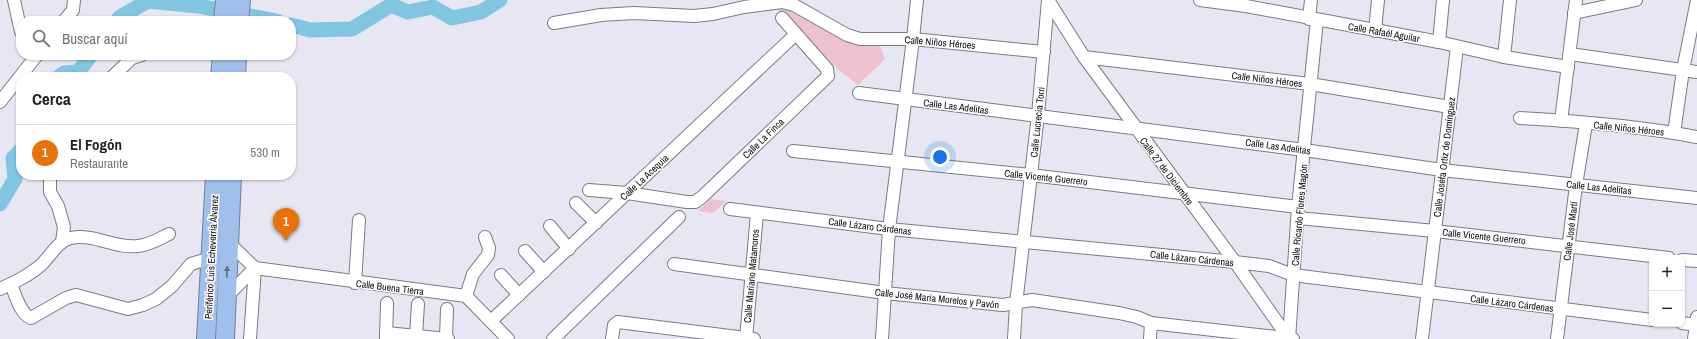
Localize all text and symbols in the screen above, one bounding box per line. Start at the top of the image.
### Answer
search box [16,16,296,60]
street label: Calle Rafaél Aguilar [1347,20,1421,45]
icon: search [30,27,52,49]
text: Buscar aquí [62,28,128,49]
street label: Calle Niños Héroes [904,33,976,52]
street label: Calle Niños Héroes [1231,69,1303,90]
street label: Calle Lucrecia Torri [1027,86,1048,158]
text: Cerca [32,87,71,110]
street label: Calle Las Adelitas [923,96,989,117]
street label: Calle Joséfa Ortiz de Domínguez [1431,96,1458,218]
street label: Calle La Finca [740,115,787,161]
street label: Calle Niños Héroes [1593,118,1665,139]
text: El Fogón [70,134,122,155]
street label: Calle 27 de Diciembre [1137,135,1197,208]
street label: Calle Las Adelitas [1245,135,1311,157]
text: 1 [42,144,48,161]
text: 530 m [250,144,280,161]
your location [930,147,950,167]
street label: Calle La Acequia [617,151,672,203]
text: Restaurante [70,155,128,172]
street label: Calle Ricardo Flores Magón [1289,164,1310,266]
street label: Calle Vicente Guerrero [1004,167,1089,188]
street label: Calle Las Adelitas [1566,178,1632,197]
street label: Periférico Luis Echeverría Álvarez [202,195,221,319]
street label: Calle José Martí [1560,200,1581,261]
pin: 1 [273,208,299,241]
street label: Calle Lázaro Cárdenas [828,215,912,238]
street label: Calle Vicente Guerrero [1442,226,1527,247]
street label: Calle Mariano Matamoros [741,228,762,324]
street label: Calle Lázaro Cárdenas [1150,248,1234,269]
map controls [1649,255,1685,327]
button: + [1649,255,1685,291]
one-way arrow [224,266,231,278]
street label: Calle Buena Tierra [355,277,425,298]
street label: Calle José María Morelos y Pavón [874,286,1000,311]
button: − [1649,291,1685,327]
street label: Calle Lázaro Cárdenas [1470,292,1554,315]

